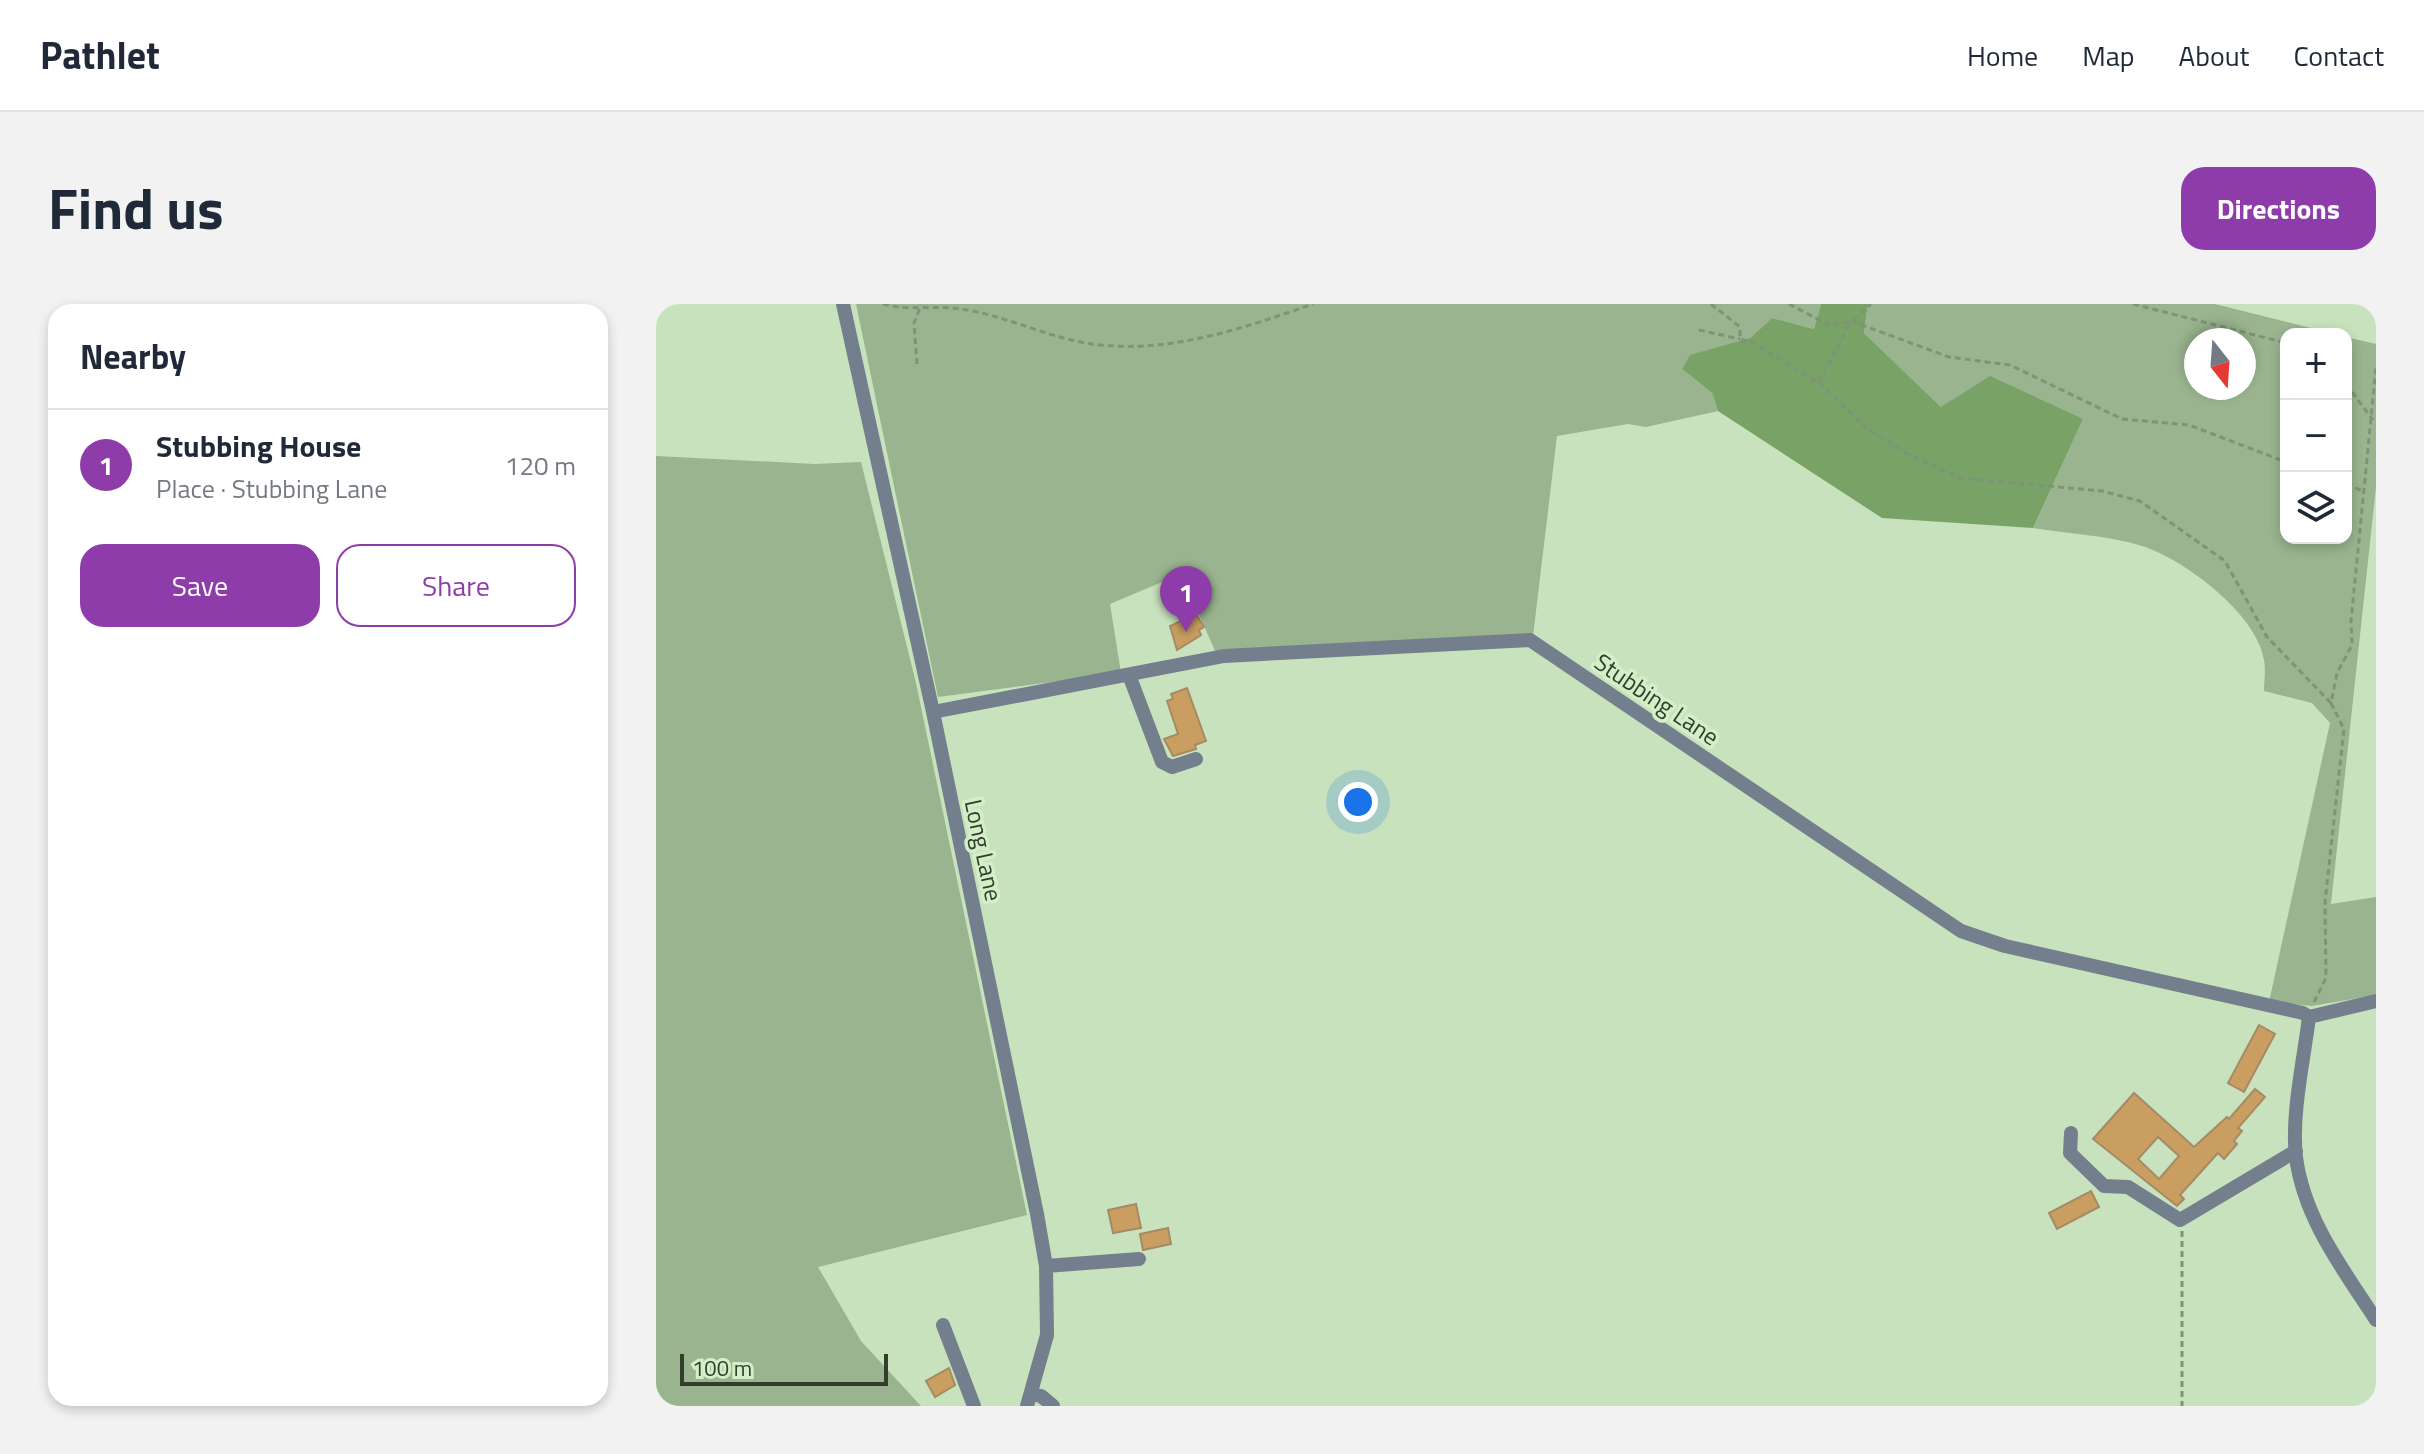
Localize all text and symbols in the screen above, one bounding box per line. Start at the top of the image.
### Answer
text: Pathlet [40,26,160,84]
text: Home [1967,34,2038,77]
text: Map [2082,34,2135,77]
text: About [2179,34,2249,77]
text: Contact [2293,34,2384,77]
text: Find us [48,166,224,251]
button: Directions [2181,167,2376,250]
north arrow [2184,328,2256,400]
map controls [2280,328,2352,544]
button: + [2280,328,2352,400]
text: Nearby [80,330,186,382]
button: − [2280,400,2352,472]
text: Stubbing House [156,423,361,469]
text: 1 [99,446,113,485]
text: 120 m [505,446,576,485]
text: Place · Stubbing Lane [156,469,387,508]
button: layers [2280,472,2352,544]
button: Save [80,544,320,627]
button: Share [336,544,576,627]
pin: 1 [1160,566,1212,632]
street label: Stubbing Lane [1587,644,1727,754]
your location [1338,782,1378,822]
street label: Long Lane [956,796,1012,904]
scale bar [680,1350,888,1386]
text: 100 m [692,1351,752,1385]

